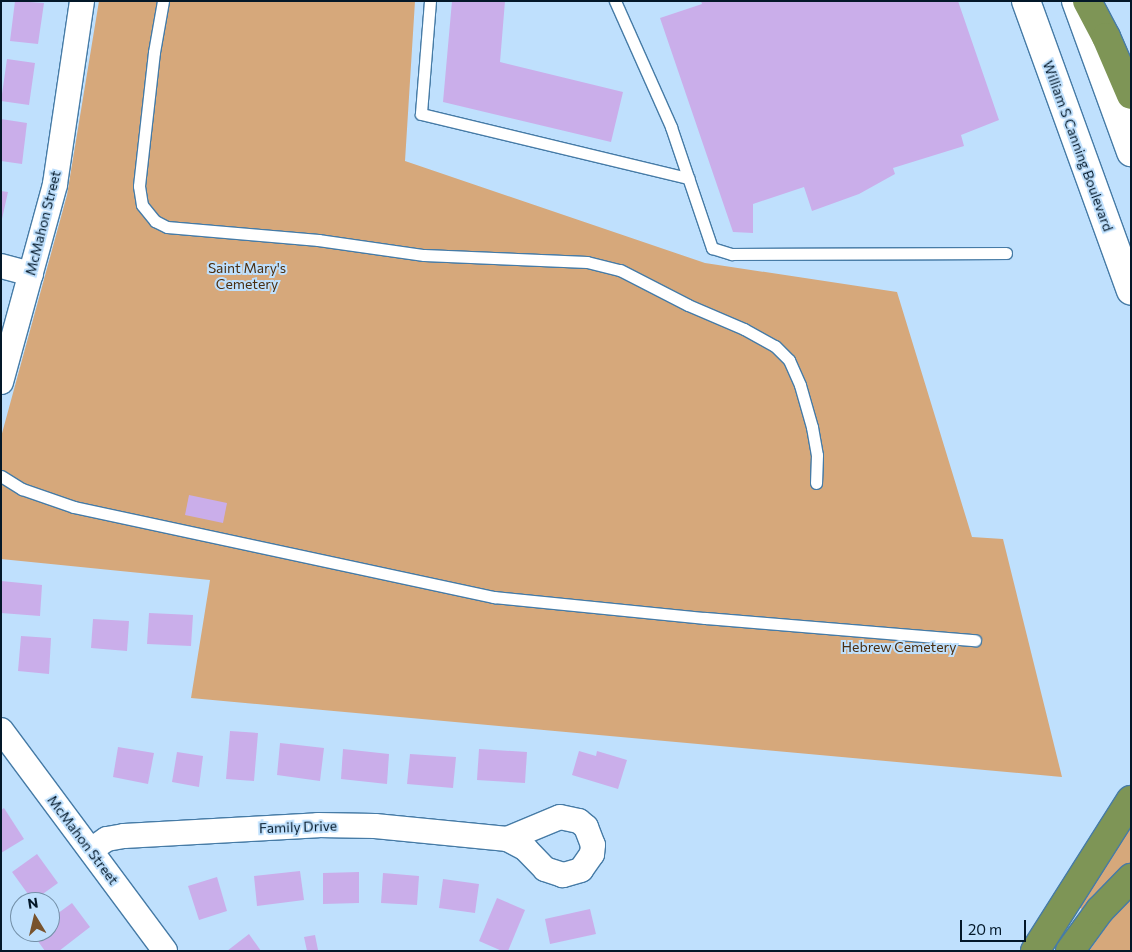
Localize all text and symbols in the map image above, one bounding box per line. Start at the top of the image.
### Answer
street label: William S Canning Boulevard [1039,58,1117,234]
street label: McMahon Street [22,169,64,277]
park label: Saint Mary's Cemetery [208,260,286,292]
park label: Hebrew Cemetery [842,639,956,655]
street label: McMahon Street [44,792,122,888]
street label: Family Drive [259,817,337,837]
north arrow [10,892,60,942]
text: N [26,893,39,912]
scale bar [962,910,1028,942]
text: 20 m [968,920,1002,938]

